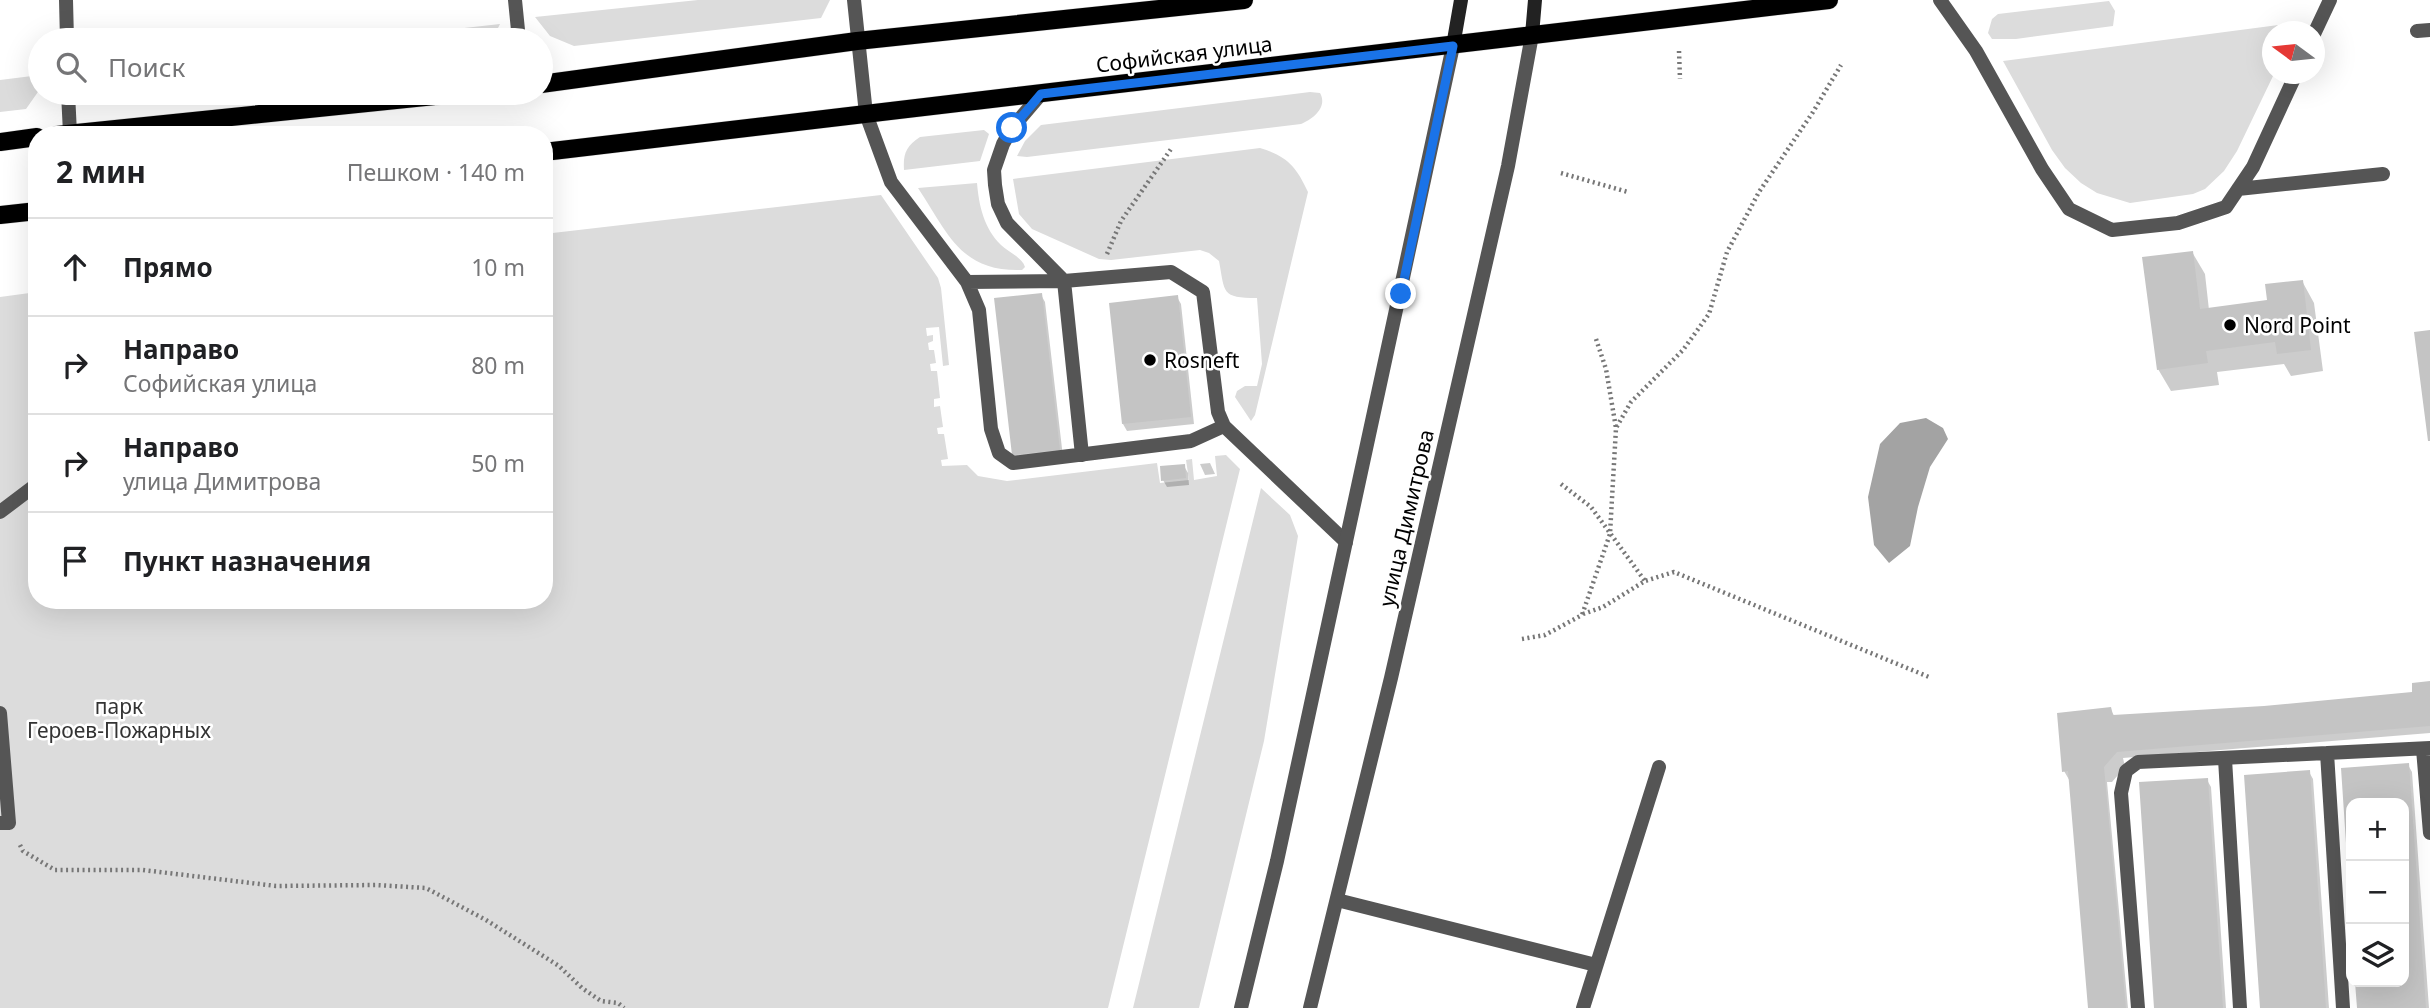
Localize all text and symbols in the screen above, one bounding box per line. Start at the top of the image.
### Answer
north arrow [2262,21,2325,84]
search box [28,28,553,105]
street label: Софийская улица [1094,29,1274,79]
icon: search [52,48,90,86]
text: Поиск [108,49,185,85]
route start [996,112,1027,143]
text: 2 мин [56,151,146,192]
text: Пешком · 140 m [347,156,525,188]
icon: ahead [56,248,94,286]
text: Прямо [123,249,213,285]
text: 10 m [471,251,525,283]
route end [1385,278,1416,309]
place label: Nord Point [2244,311,2351,339]
marker: Nord Point [2222,317,2238,333]
text: Направо [123,331,239,367]
icon: right [56,346,94,384]
place label: Rosneft [1164,346,1240,374]
text: 80 m [471,349,525,381]
marker: Rosneft [1142,352,1158,368]
text: Софийская улица [123,367,317,399]
street label: улица Димитрова [1372,427,1440,609]
text: Направо [123,429,239,465]
icon: right [56,444,94,482]
text: 50 m [471,447,525,479]
text: улица Димитрова [123,465,321,497]
icon: arrive [56,542,94,580]
text: Пункт назначения [123,543,371,579]
park label: парк Героев-Пожарных [27,692,211,744]
map controls [2346,798,2409,987]
button: + [2346,798,2409,861]
button: − [2346,861,2409,924]
button: layers [2346,924,2409,987]

